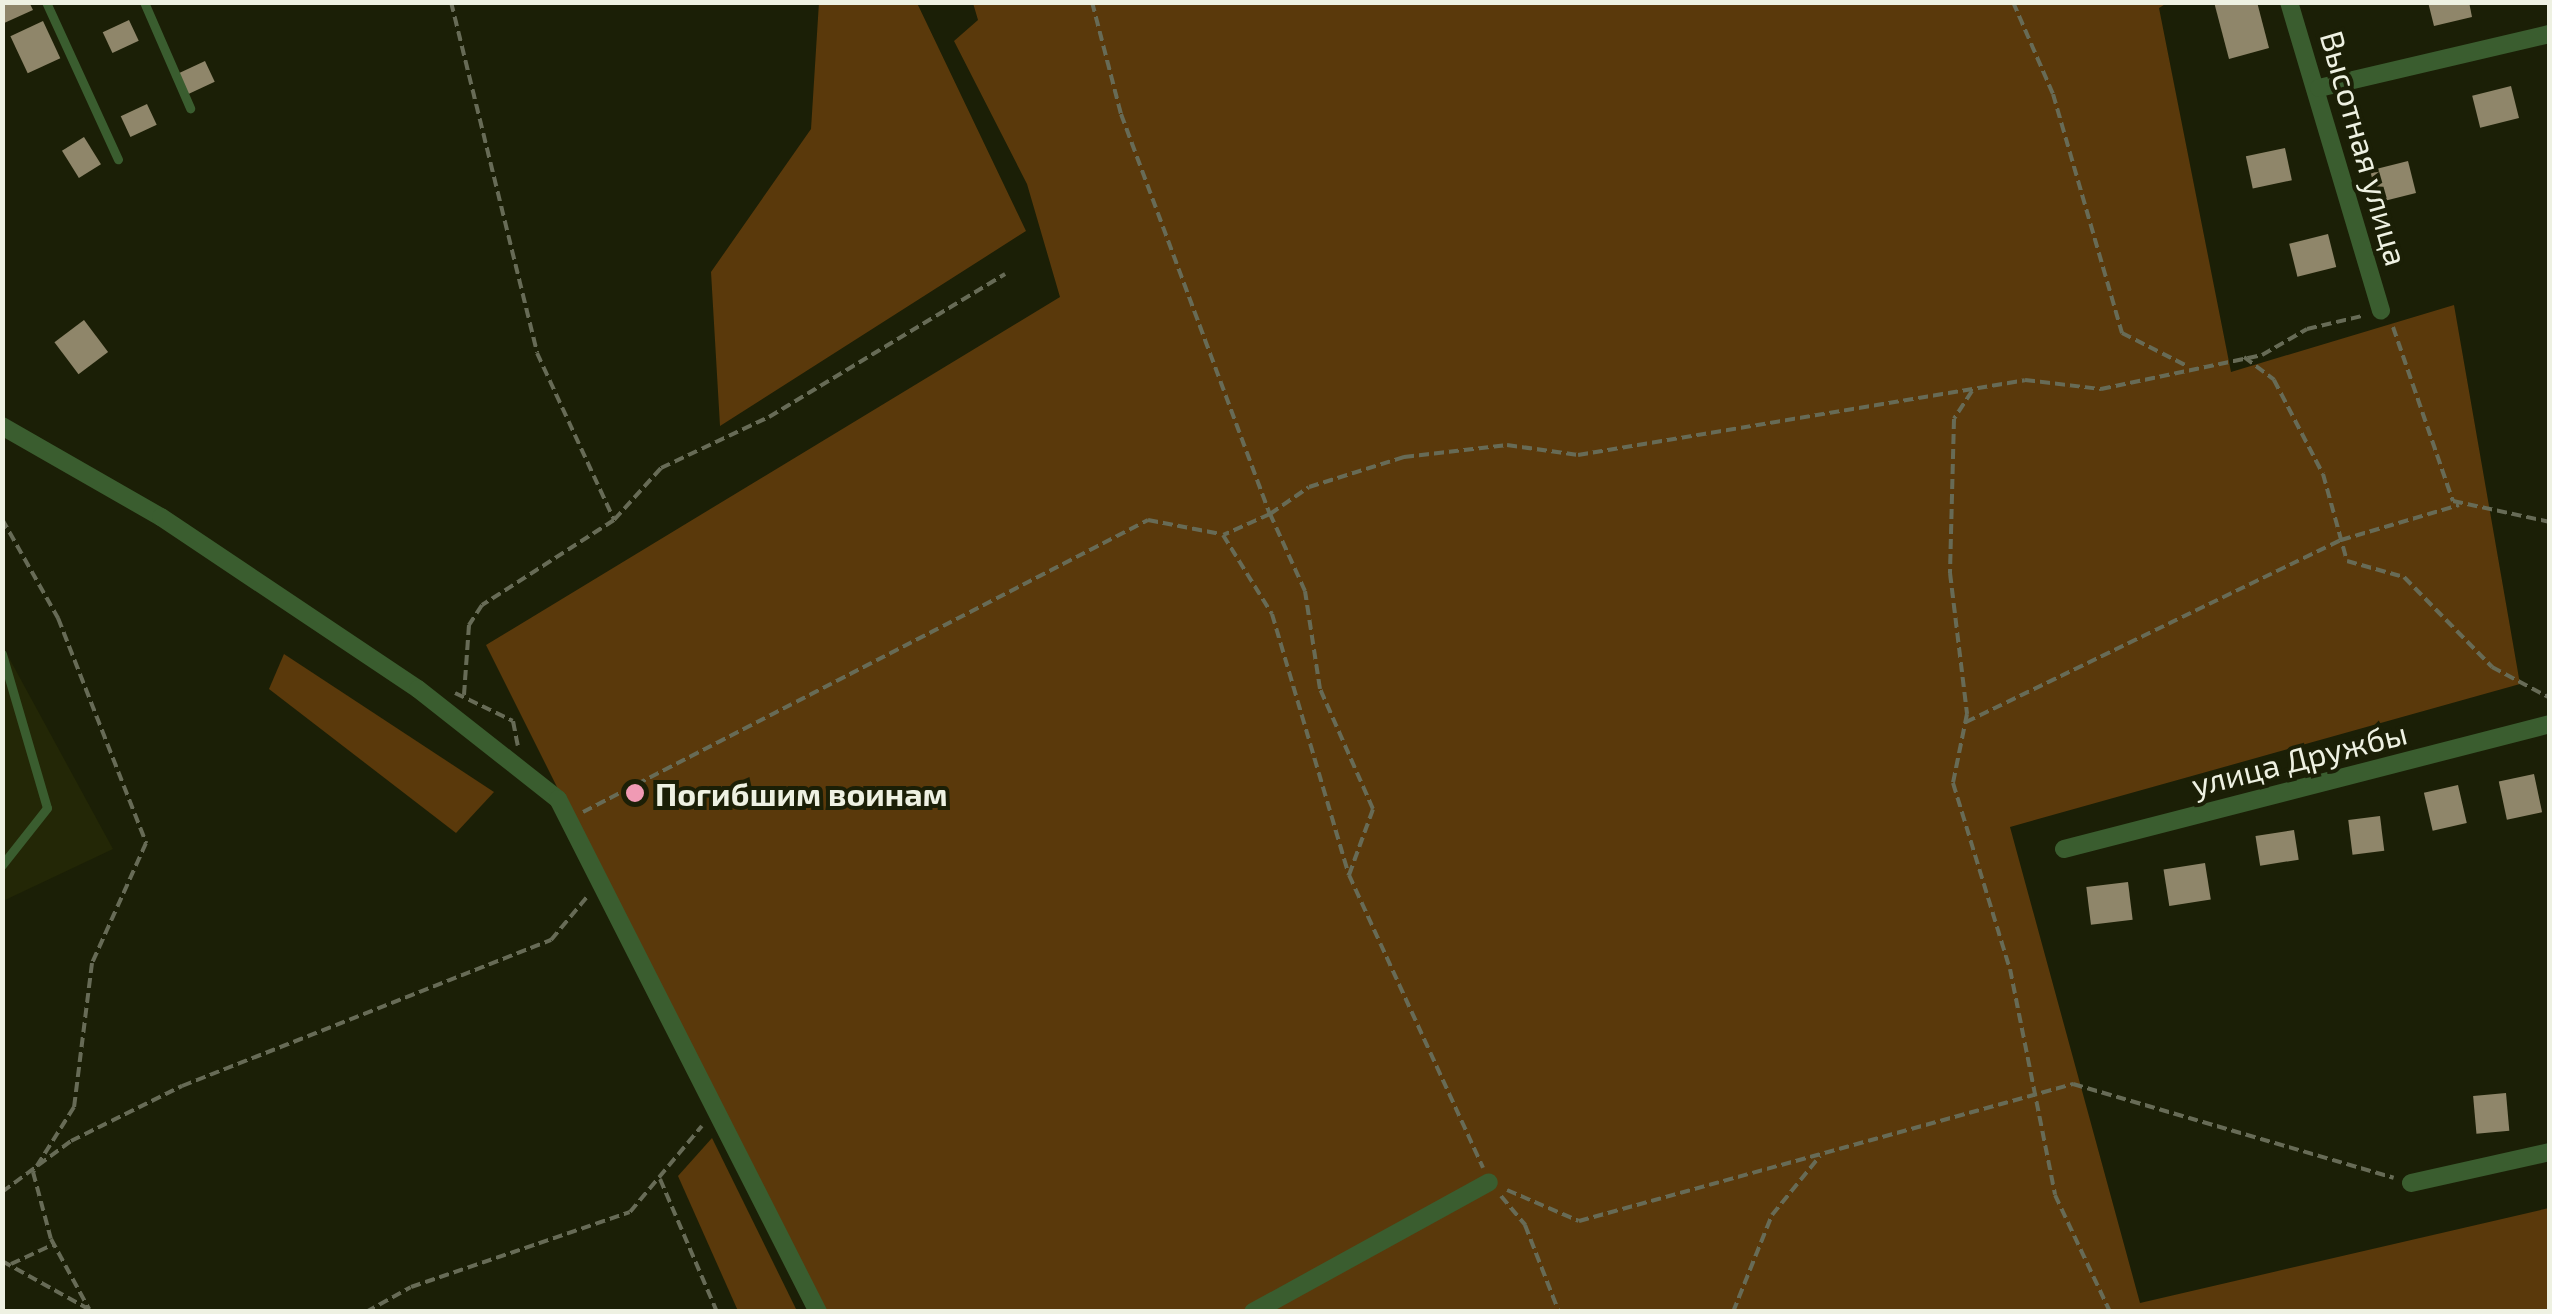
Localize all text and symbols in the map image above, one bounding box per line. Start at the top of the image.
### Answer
street label: Высотная улица [2313,26,2417,270]
street label: улица Дружбы [2187,713,2411,803]
place label: Погибшим воинам [655,774,948,812]
marker: Погибшим воинам [624,782,646,804]

